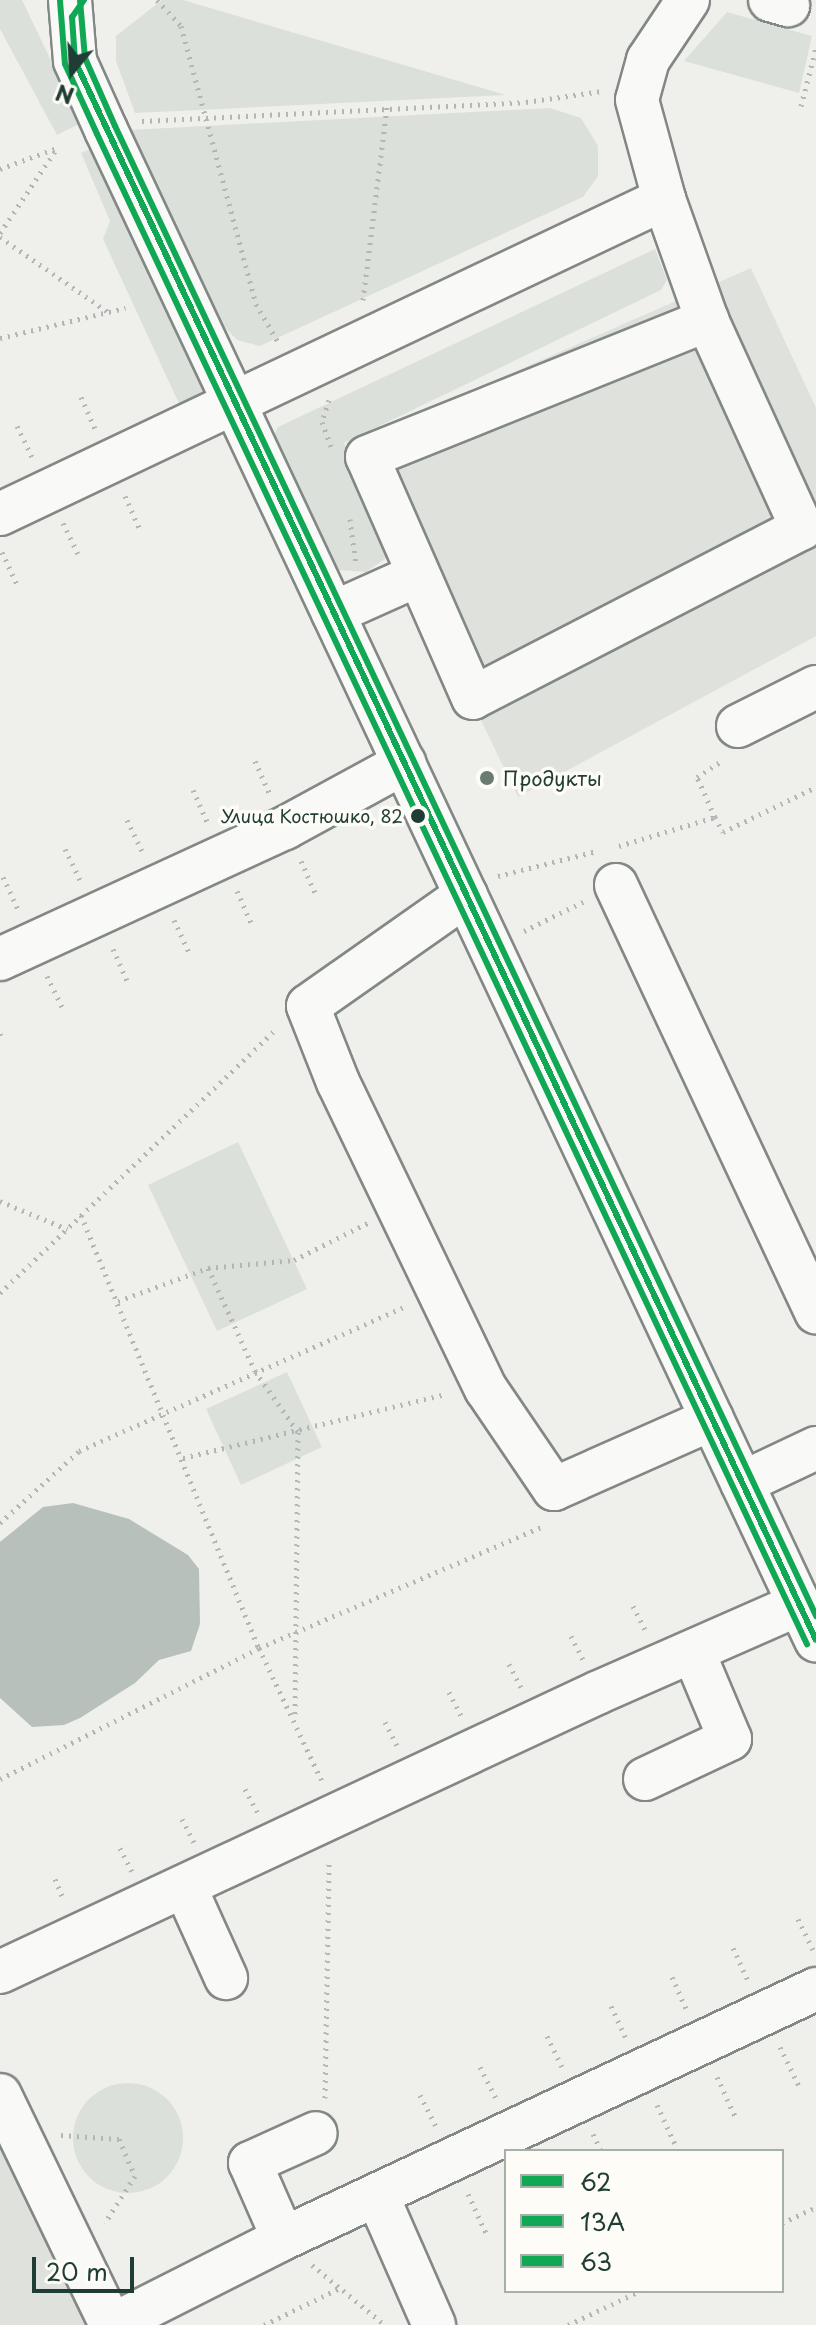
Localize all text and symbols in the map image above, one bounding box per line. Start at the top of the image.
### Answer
north arrow [32,32,112,112]
text: N [51,77,78,114]
place label: Продукты [503,766,602,790]
marker: Продукты [478,769,496,787]
place label: Улица Костюшко, 82 [220,805,403,827]
marker: Улица Костюшко, 82 [410,808,426,824]
legend [504,2149,784,2293]
text: 62 [580,2163,612,2199]
text: 13А [580,2203,625,2239]
scale bar [36,2241,138,2291]
text: 63 [580,2243,612,2279]
text: 20 m [46,2253,108,2289]

